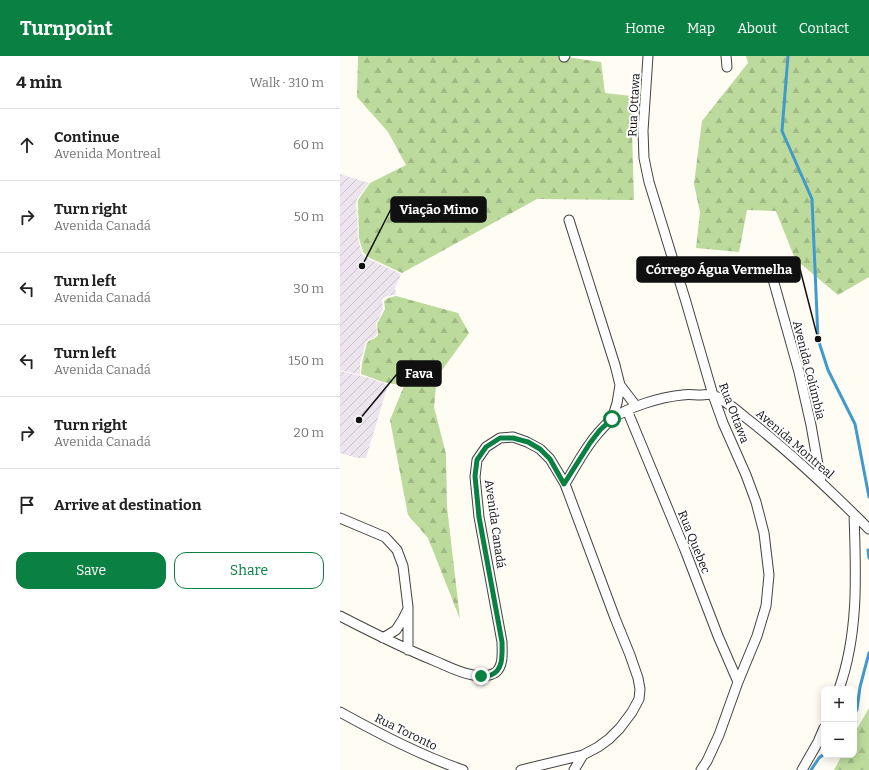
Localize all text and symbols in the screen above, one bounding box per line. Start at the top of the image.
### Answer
text: Turnpoint [20,17,113,40]
text: Home [625,20,665,37]
text: Map [687,20,715,37]
text: About [737,20,777,37]
text: Contact [799,20,849,37]
text: 4 min [16,72,62,93]
street label: Rua Ottawa [625,72,643,137]
text: Walk · 310 m [250,75,324,90]
text: Continue [54,128,120,146]
icon: ahead [16,134,38,156]
text: 60 m [293,137,324,152]
text: Avenida Montreal [54,146,161,161]
callout: Viação Mimo [391,197,486,222]
text: Turn right [54,200,127,218]
text: Viação Mimo [399,202,479,217]
icon: right [16,206,38,228]
text: 50 m [294,209,324,224]
text: Avenida Canadá [54,218,151,233]
callout: Córrego Água Vermelha [637,257,800,282]
text: Córrego Água Vermelha [646,261,793,277]
text: Turn left [54,272,116,290]
icon: left [16,278,38,300]
text: 30 m [293,281,324,296]
text: Avenida Canadá [54,290,151,305]
street label: Avenida Colúmbia [790,319,828,421]
text: Turn left [54,344,116,362]
icon: left [16,350,38,372]
text: 150 m [288,353,324,368]
callout: Fava [397,361,441,386]
text: Avenida Canadá [54,362,151,377]
text: Fava [405,366,434,381]
street label: Rua Ottawa [716,381,752,446]
street label: Avenida Montreal [753,406,837,482]
route start [603,410,621,428]
text: Turn right [54,416,127,434]
icon: right [16,422,38,444]
text: 20 m [294,425,324,440]
text: Avenida Canadá [54,434,151,449]
street label: Avenida Canadá [482,479,508,570]
icon: arrive [16,494,38,516]
text: Arrive at destination [54,496,201,514]
street label: Rua Quebec [675,508,713,576]
button: Save [16,552,166,589]
button: Share [174,552,324,589]
route end [472,667,490,685]
map controls [821,686,857,758]
button: + [821,686,857,722]
street label: Rua Toronto [372,711,440,753]
button: − [821,722,857,758]

